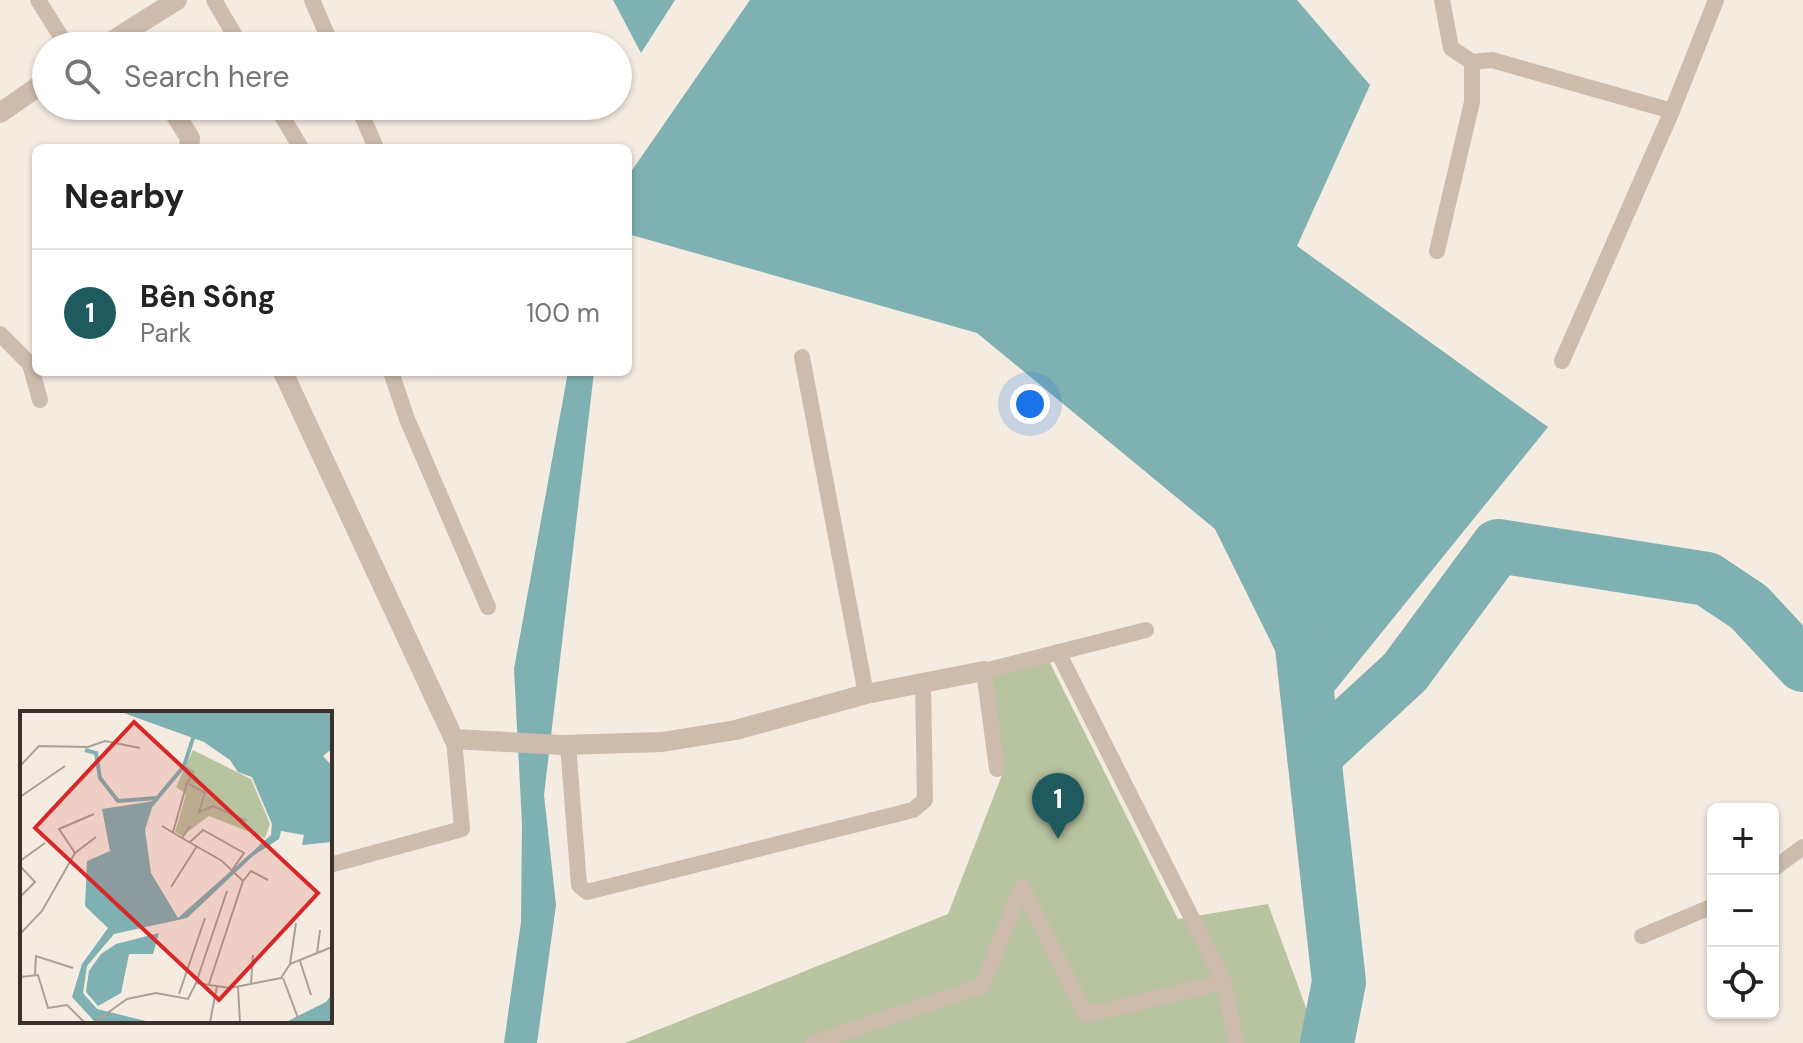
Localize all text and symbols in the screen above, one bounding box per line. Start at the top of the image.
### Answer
search box [32,32,632,120]
icon: search [60,54,104,98]
text: Search here [124,57,290,96]
text: Nearby [64,174,184,219]
text: Bên Sông [140,277,276,316]
text: 1 [85,296,95,330]
text: 100 m [526,296,600,330]
text: Park [140,316,191,350]
your location [1010,384,1050,424]
inset map [20,711,332,1023]
pin: 1 [1032,773,1084,839]
map controls [1707,803,1779,1019]
button: + [1707,803,1779,875]
button: − [1707,875,1779,947]
button: locate [1707,947,1779,1019]

